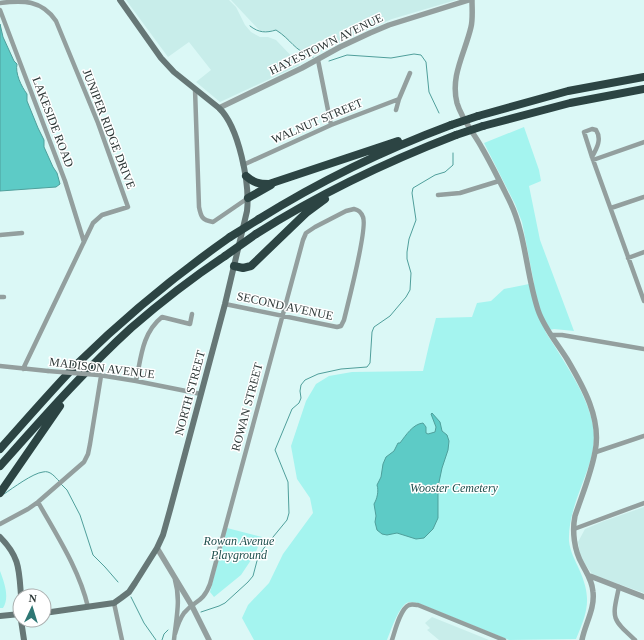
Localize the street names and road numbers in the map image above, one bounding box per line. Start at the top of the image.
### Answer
street label: HAYESTOWN AVENUE [267,10,385,78]
street label: JUNIPER RIDGE DRIVE [80,67,138,191]
street label: LAKESIDE ROAD [29,75,77,169]
street label: WALNUT STREET [269,95,365,146]
street label: SECOND AVENUE [236,289,334,323]
street label: NORTH STREET [172,348,208,437]
street label: MADISON AVENUE [48,355,156,381]
street label: ROWAN STREET [228,361,266,453]

